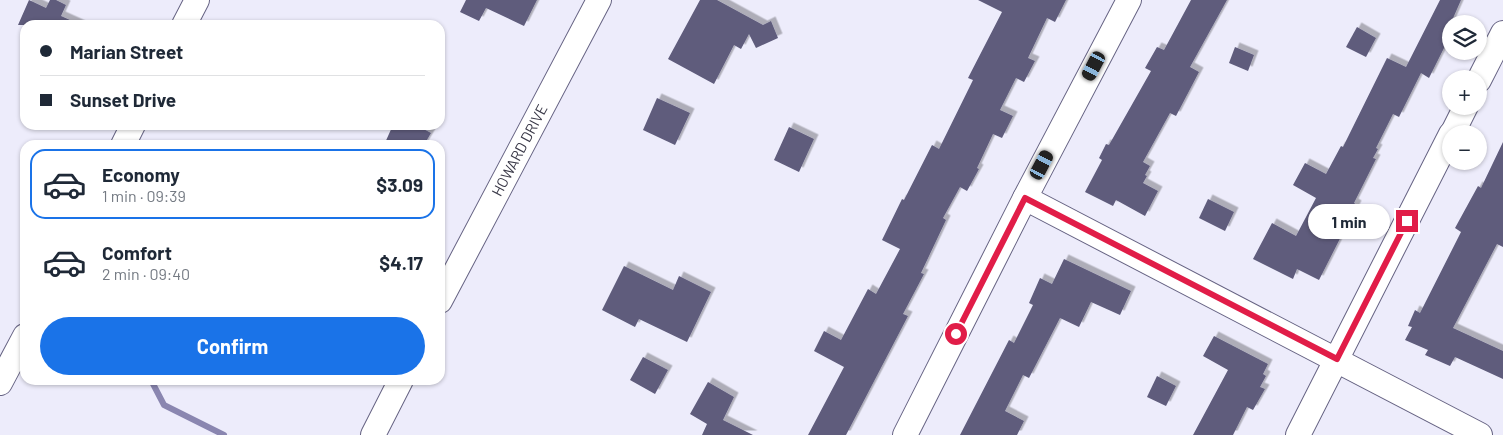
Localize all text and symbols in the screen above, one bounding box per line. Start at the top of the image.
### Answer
map controls [1442,15,1487,170]
button: layers [1442,15,1487,60]
text: Marian Street [70,40,183,63]
car [1080,49,1107,83]
button: + [1442,70,1487,115]
text: Sunset Drive [70,88,176,111]
street label: HOWARD DRIVE [487,101,551,199]
button: − [1442,125,1487,170]
car [1028,148,1055,182]
icon: car [42,162,87,207]
text: Economy [102,163,180,186]
text: $3.09 [376,173,423,196]
text: 1 min · 09:39 [102,186,186,205]
callout: 1 min [1307,204,1390,238]
route end [1396,210,1418,232]
text: 1 min [1331,212,1367,231]
icon: car [42,240,87,285]
text: Comfort [102,241,172,264]
text: $4.17 [379,251,423,274]
text: 2 min · 09:40 [102,264,190,283]
button: Confirm [40,317,425,375]
route start [945,323,967,345]

